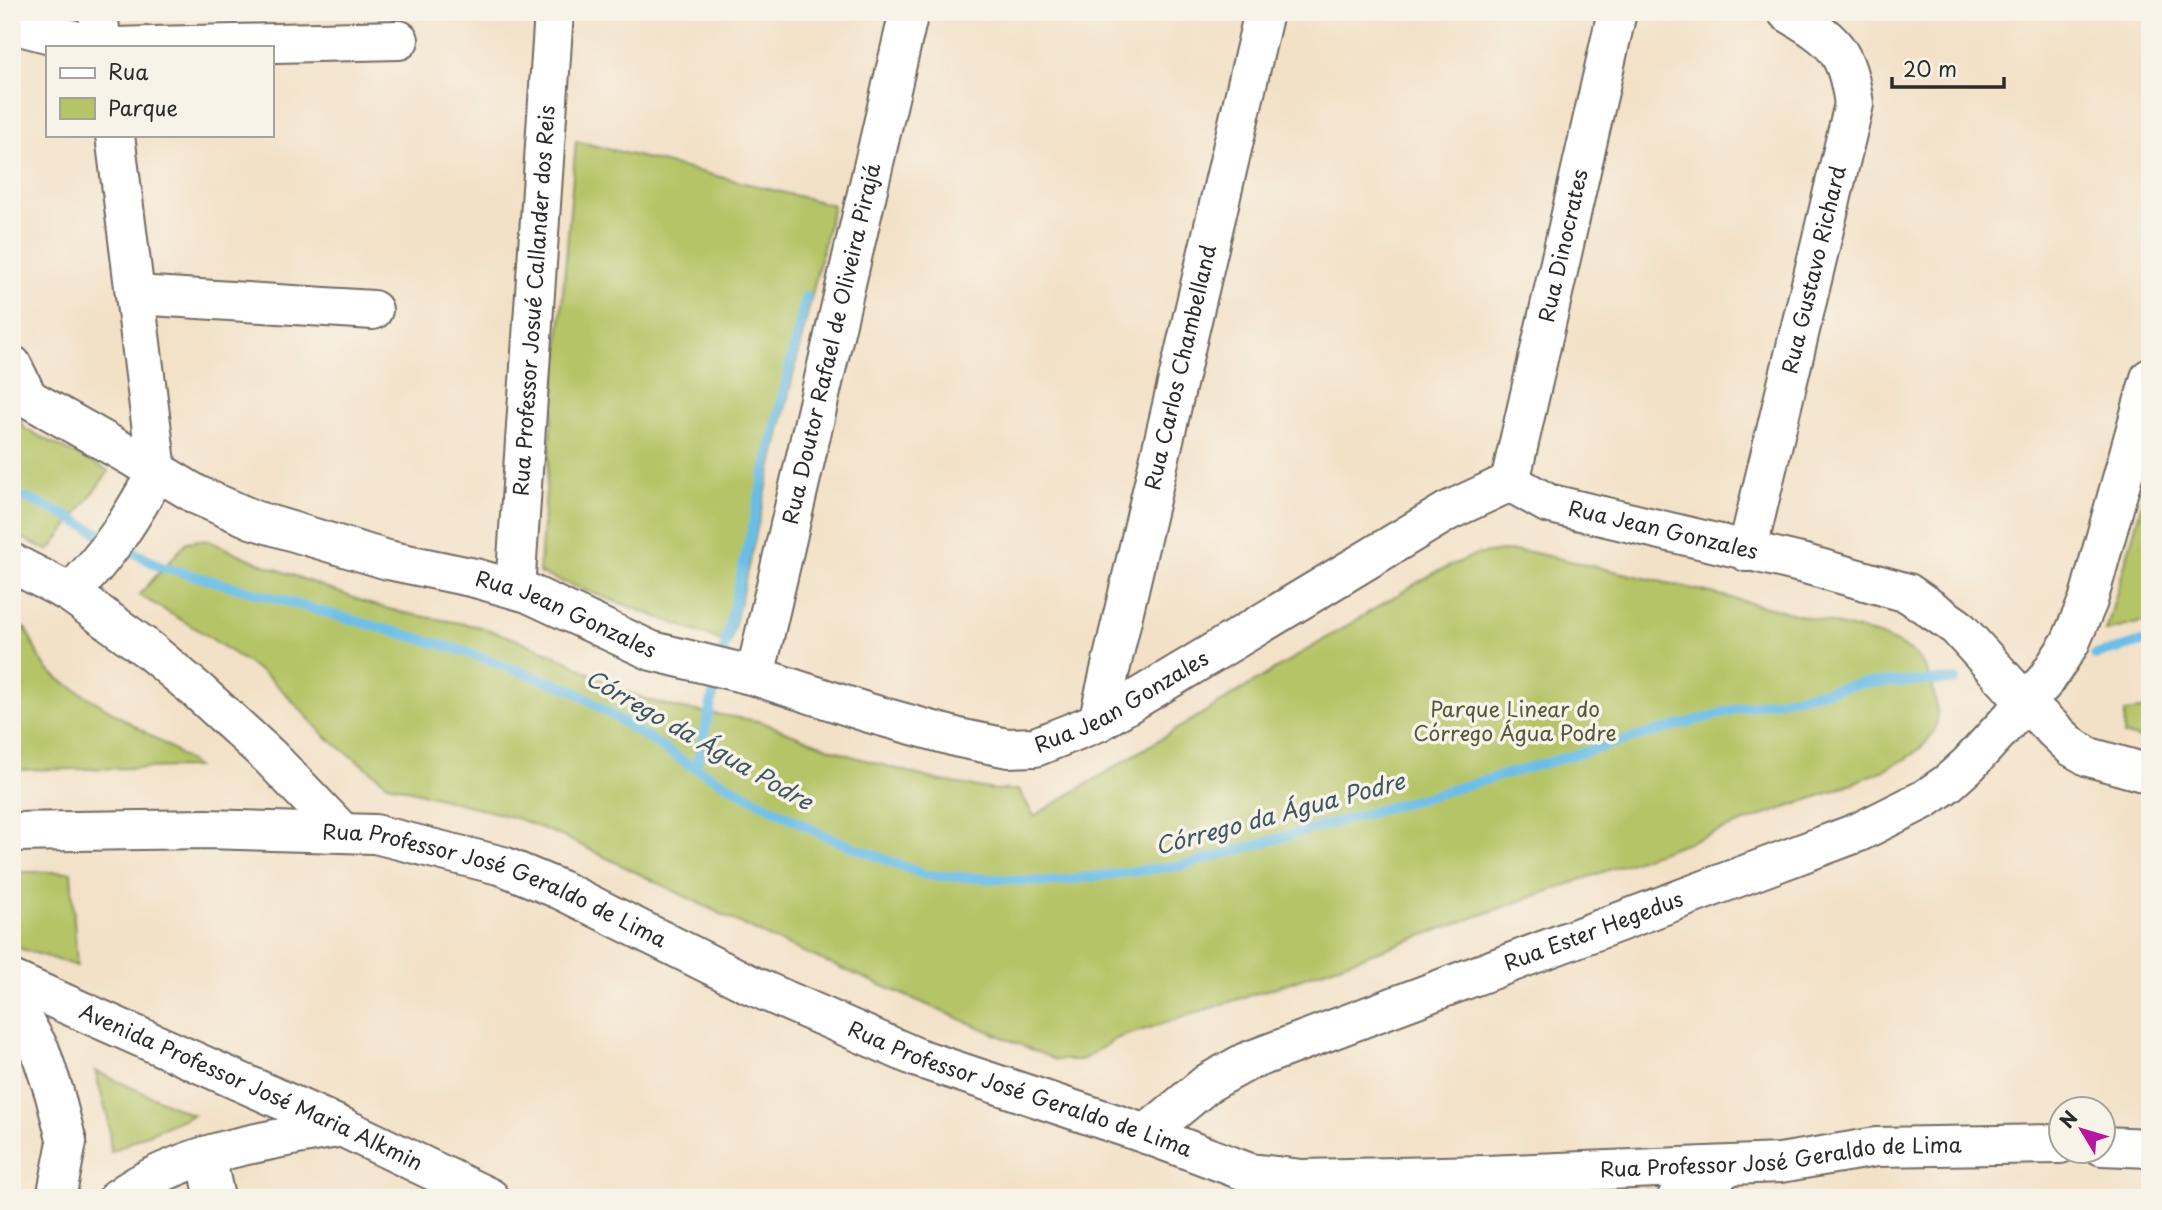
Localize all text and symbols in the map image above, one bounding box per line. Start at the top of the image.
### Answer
legend [46,46,273,136]
scale bar [1892,46,2004,90]
text: 20 m [1903,52,1957,84]
text: Rua [108,55,149,87]
text: Parque [108,91,178,123]
street label: Rua Professor Josué Callander dos Reis [503,104,562,497]
street label: Rua Doutor Rafael de Oliveira Pirajá [773,159,888,527]
street label: Rua Gustavo Richard [1772,162,1853,377]
street label: Rua Dinocrates [1529,166,1595,325]
street label: Rua Carlos Chambelland [1135,241,1223,493]
street label: Rua Jean Gonzales [1565,491,1762,566]
street label: Rua Jean Gonzales [472,561,662,665]
street label: Rua Jean Gonzales [1029,641,1214,760]
water label: Córrego da Água Podre [580,659,821,819]
park label: Parque Linear do Córrego Água Podre [1413,692,1617,748]
water label: Córrego da Água Podre [1151,762,1410,863]
street label: Rua Professor José Geraldo de Lima [322,814,673,954]
street label: Rua Ester Hegedus [1499,881,1687,978]
street label: Avenida Professor José Maria Alkmin [75,994,429,1178]
street label: Rua Professor José Geraldo de Lima [844,1011,1197,1164]
north arrow [2046,1094,2116,1164]
text: N [2052,1104,2083,1133]
street label: Rua Professor José Geraldo de Lima [1599,1128,1962,1184]

